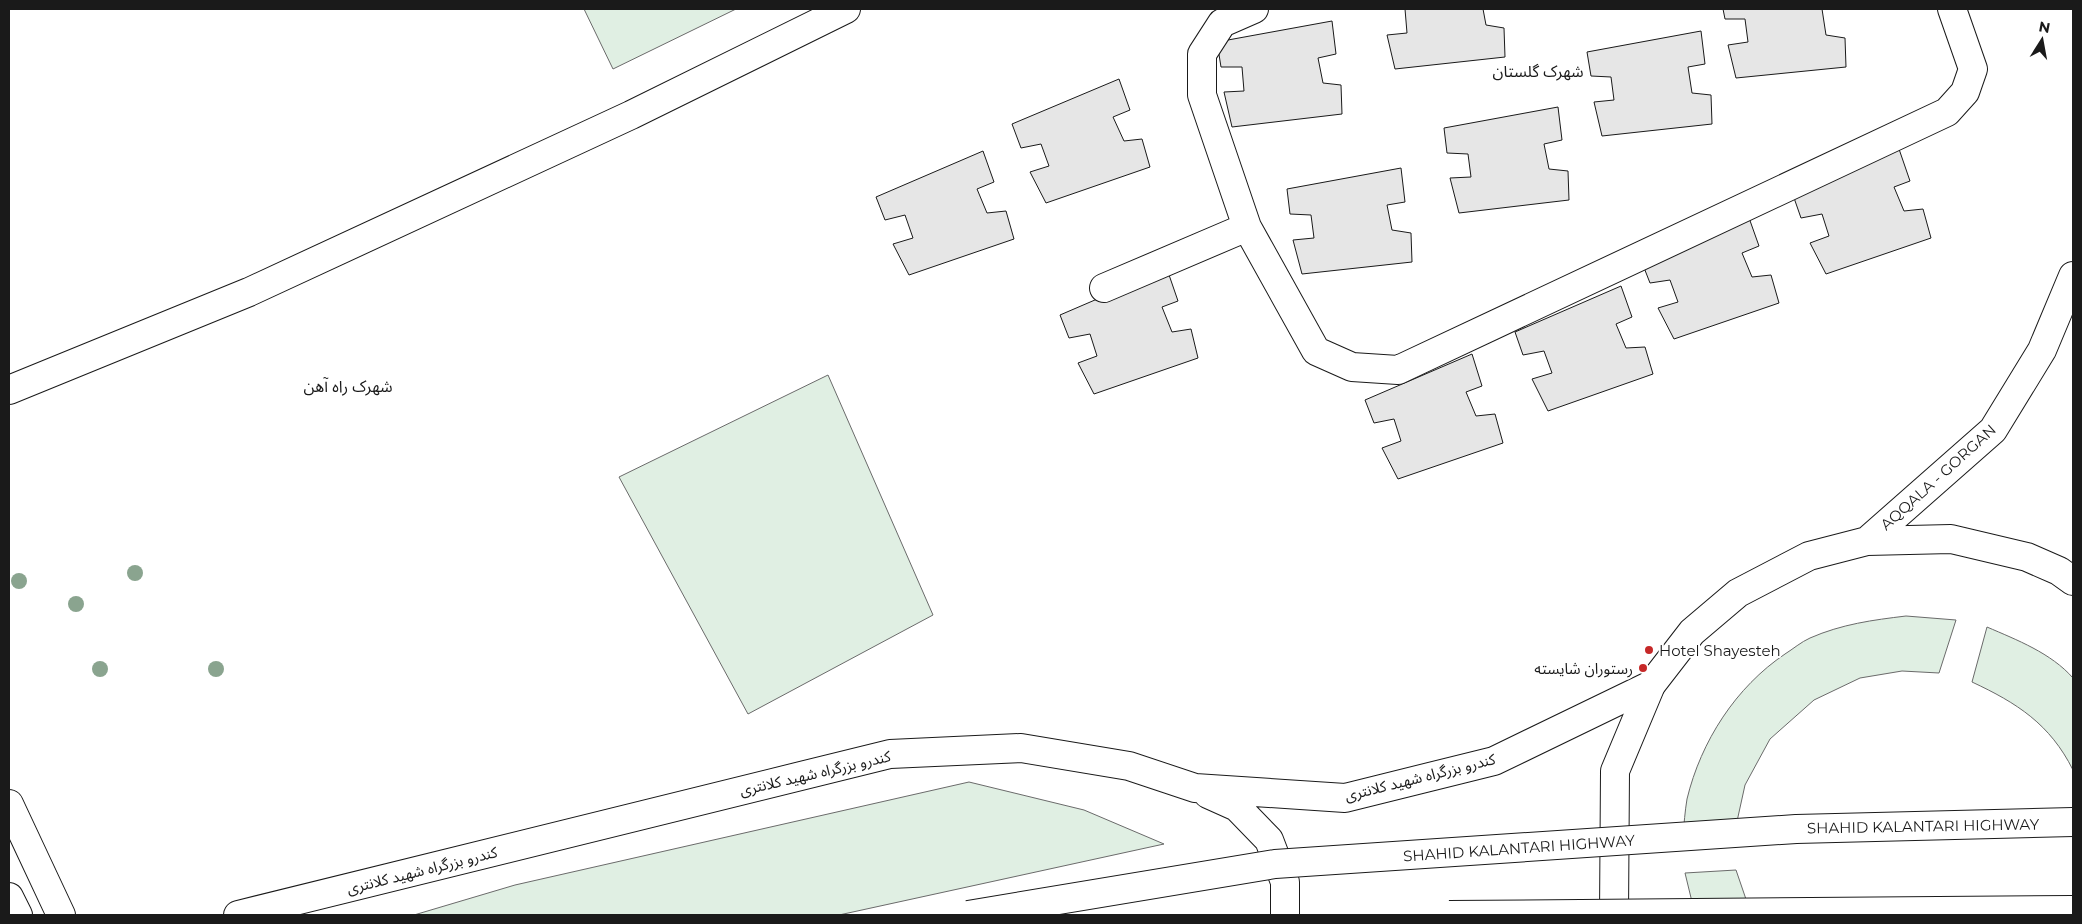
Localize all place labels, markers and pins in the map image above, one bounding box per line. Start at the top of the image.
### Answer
place label: Hotel Shayesteh [1659,641,1781,660]
marker: Hotel Shayesteh [1643,644,1655,656]
place label: رستوران شایسته [1534,659,1633,678]
marker: رستوران شایسته [1637,662,1649,674]

